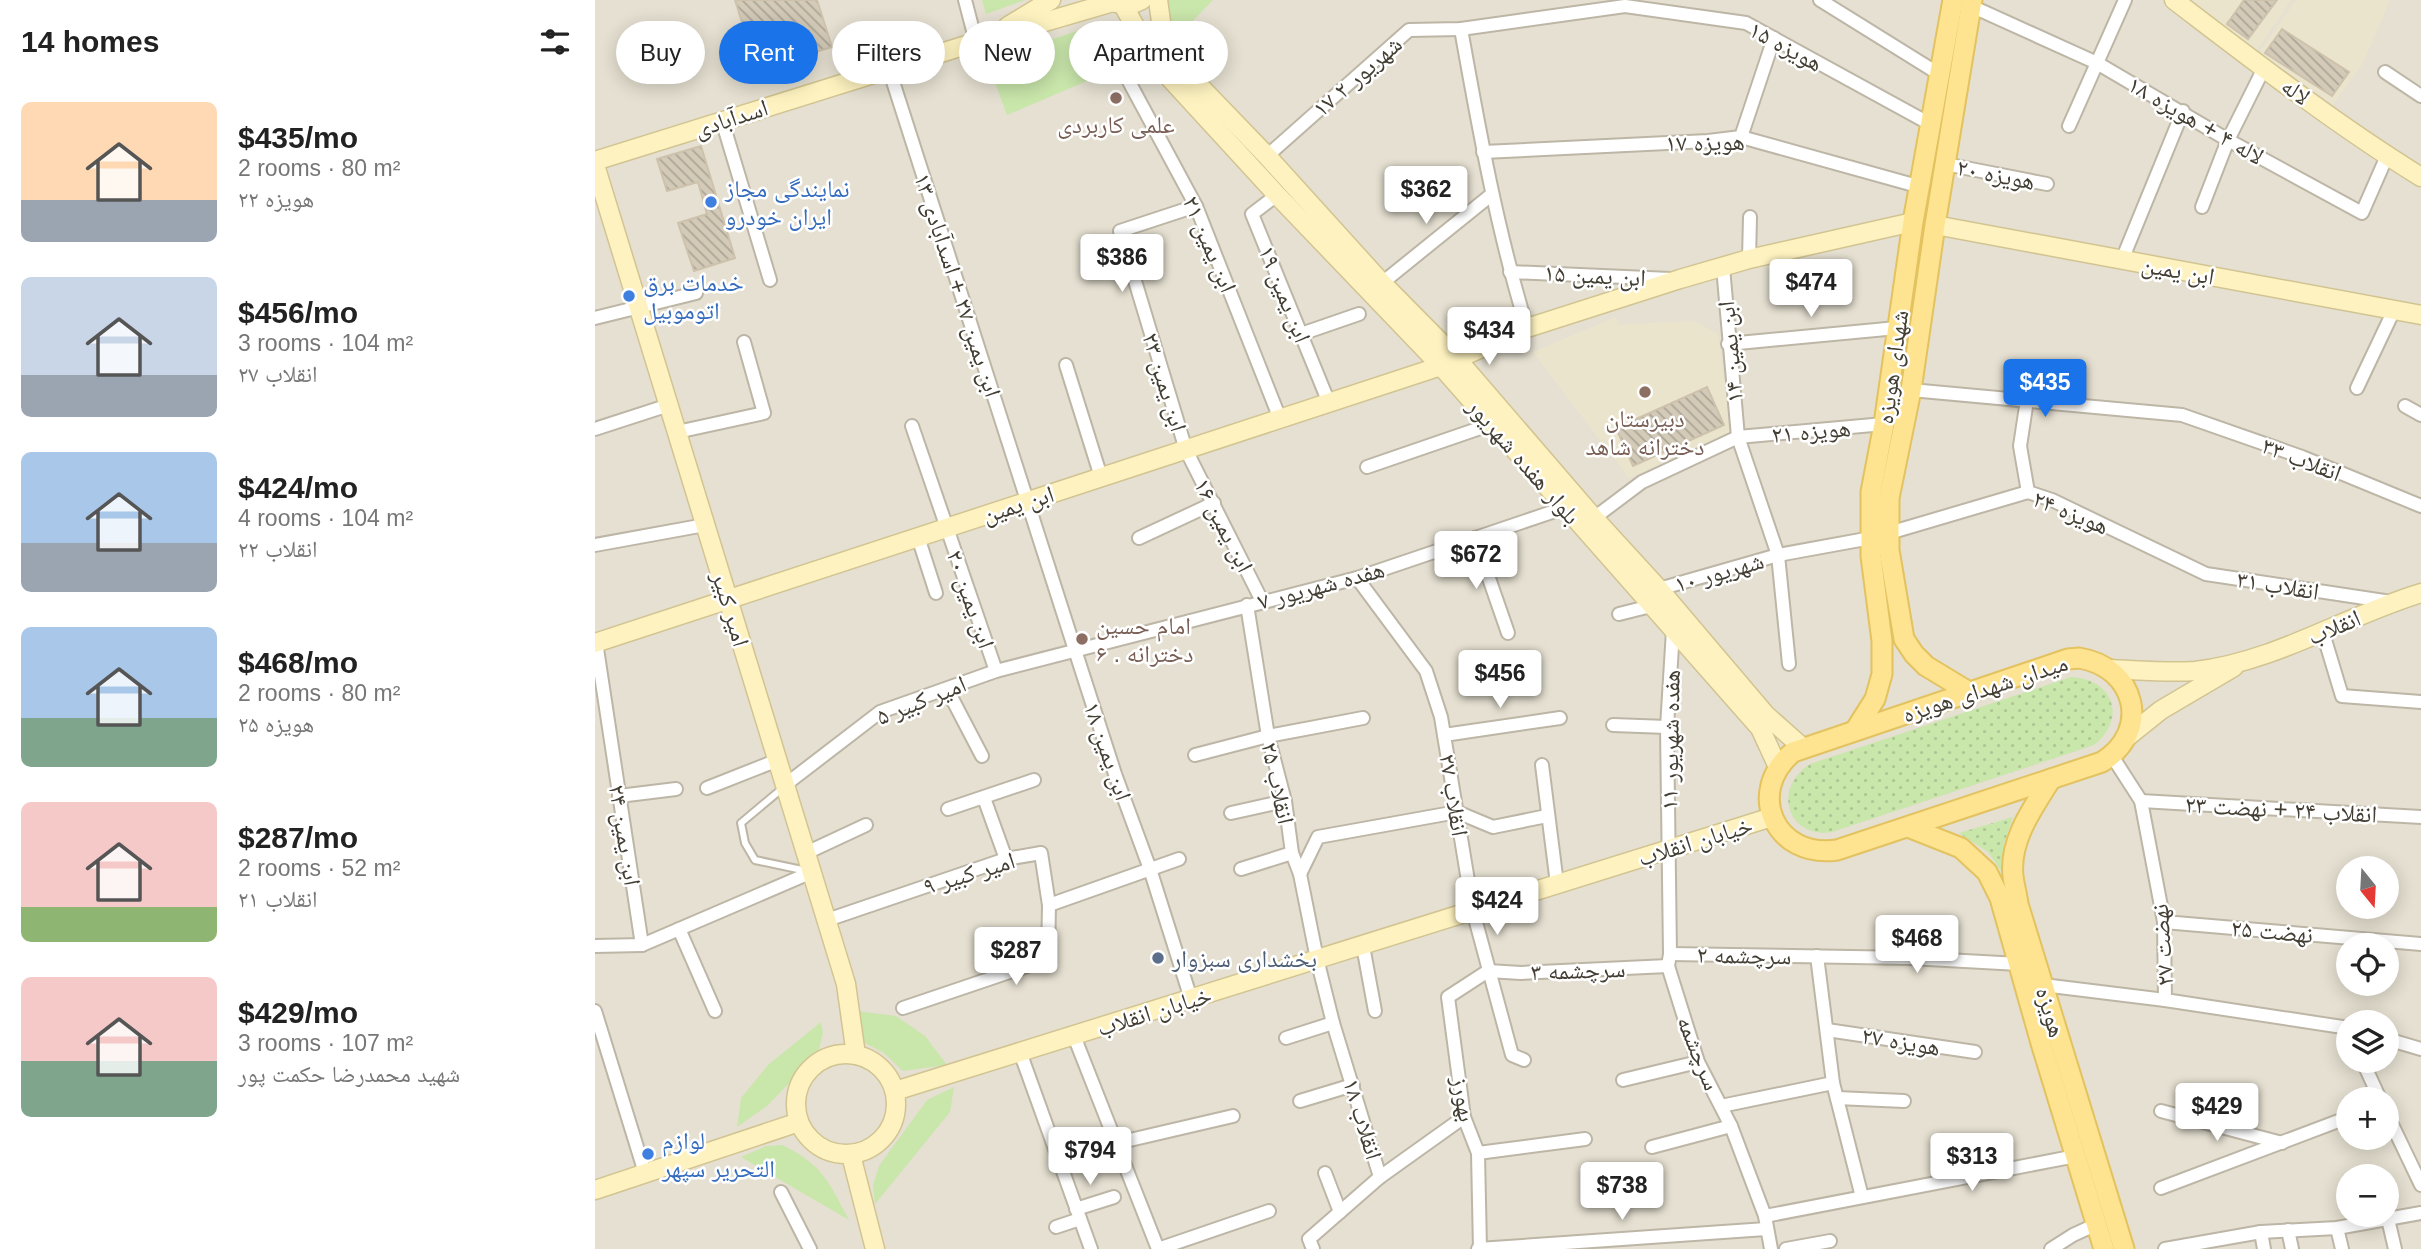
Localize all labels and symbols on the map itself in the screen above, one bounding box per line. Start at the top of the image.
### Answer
street label: هویزه ۱۵ [1744,15,1827,77]
street label: ۱۷ شهریور ۲ [1307,30,1407,122]
street label: لاله ۴ + هویزه ۱۸ [2123,70,2269,170]
street label: لاله [2277,72,2315,110]
marker: علمی کاربردی [1108,90,1124,106]
street label: اسدآبادی [691,93,772,144]
place label: علمی کاربردی [1057,111,1175,139]
street label: هویزه ۱۷ [1665,128,1745,157]
street label: هویزه ۲۰ [1954,153,2038,195]
pin: $362 [1385,166,1467,226]
street label: ابن یمین ۲۷ + اسدآبادی ۱۳ [908,170,1007,401]
place label: نمایندگی مجاز ایران خودرو [724,175,850,231]
street label: ابن یمین ۲۱ [1177,192,1242,297]
marker: نمایندگی مجاز ایران خودرو [703,194,719,210]
pin: $386 [1081,234,1163,294]
street label: ابن یمین ۱۹ [1252,242,1317,347]
street label: ابن یمین [2139,250,2217,291]
street label: ابن یمین ۱۵ [1543,259,1647,292]
pin: $474 [1770,260,1852,319]
place label: خدمات برق اتوموبیل [643,269,744,325]
marker: خدمات برق اتوموبیل [621,288,637,304]
street label: ابن یمین ۱۴ [1712,300,1749,404]
pin: $434 [1448,308,1530,367]
street label: شهدای هویزه [1871,308,1914,426]
street label: ابن یمین ۲۳ [1136,329,1193,435]
pin: $435 [2004,360,2086,419]
marker: دبیرستان دخترانه شاهد [1637,384,1653,400]
street label: بلوار هفده شهریور [1461,392,1586,530]
place label: دبیرستان دخترانه شاهد [1586,405,1704,460]
street label: هویزه ۲۱ [1770,414,1852,448]
street label: انقلاب ۳۳ [2258,432,2346,487]
street label: ابن یمین ۱۶ [1188,473,1259,577]
street label: ابن یمین [979,480,1058,529]
street label: هویزه ۲۴ [2029,485,2113,540]
pin: $672 [1435,532,1517,591]
street label: ابن یمین ۲۰ [941,546,1000,652]
street label: شهریور ۱۰ [1671,546,1767,598]
street label: هفده شهریور ۷ [1255,555,1387,615]
street label: انقلاب ۳۱ [2235,565,2321,606]
street label: امیر کبیر [706,567,755,650]
street label: انقلاب [2304,604,2365,651]
place label: امام حسین ۶ . دخترانه [1096,612,1193,667]
marker: امام حسین ۶ . دخترانه [1074,631,1090,647]
street label: میدان شهدای هویزه [1899,649,2071,728]
pin: $456 [1459,650,1541,710]
street label: هفده شهریور ۱۱ [1655,669,1685,811]
street label: امیر کبیر ۵ [872,670,970,731]
street label: ابن یمین ۱۸ [1078,698,1137,804]
street label: انقلاب ۲۵ [1255,740,1300,827]
street label: انقلاب ۲۷ [1433,752,1474,838]
street label: ابن یمین ۲۴ [603,782,646,888]
street label: انقلاب ۲۴ + نهضت ۲۳ [2184,790,2378,828]
street label: خیابان انقلاب [1635,811,1756,872]
street label: امیر کبیر ۹ [920,846,1018,900]
north arrow [2336,856,2399,919]
pin: $424 [1456,878,1538,937]
street label: نهضت ۲۷ [2146,903,2178,987]
street label: نهضت ۲۵ [2230,914,2314,948]
pin: $468 [1876,916,1958,975]
pin: $287 [975,928,1057,987]
street label: سرچشمه ۲ [1696,941,1792,970]
place label: بخشداری سبزوار [1171,945,1317,973]
marker: بخشداری سبزوار [1150,950,1166,966]
street label: سرچشمه ۳ [1530,955,1626,986]
street label: خیابان انقلاب [1094,981,1215,1042]
street label: هویزه [2030,984,2071,1041]
street label: سرچشمه [1671,1012,1726,1094]
street label: هویزه ۲۷ [1860,1021,1942,1061]
street label: بهورز [1446,1073,1481,1124]
street label: انقلاب ۱۸ [1337,1075,1388,1163]
pin: $429 [2176,1084,2258,1143]
place label: لوازم التحریر سپهر [661,1127,775,1183]
pin: $794 [1049,1128,1131,1187]
pin: $313 [1931,1134,2013,1193]
marker: لوازم التحریر سپهر [640,1146,656,1162]
pin: $738 [1581,1162,1663,1222]

